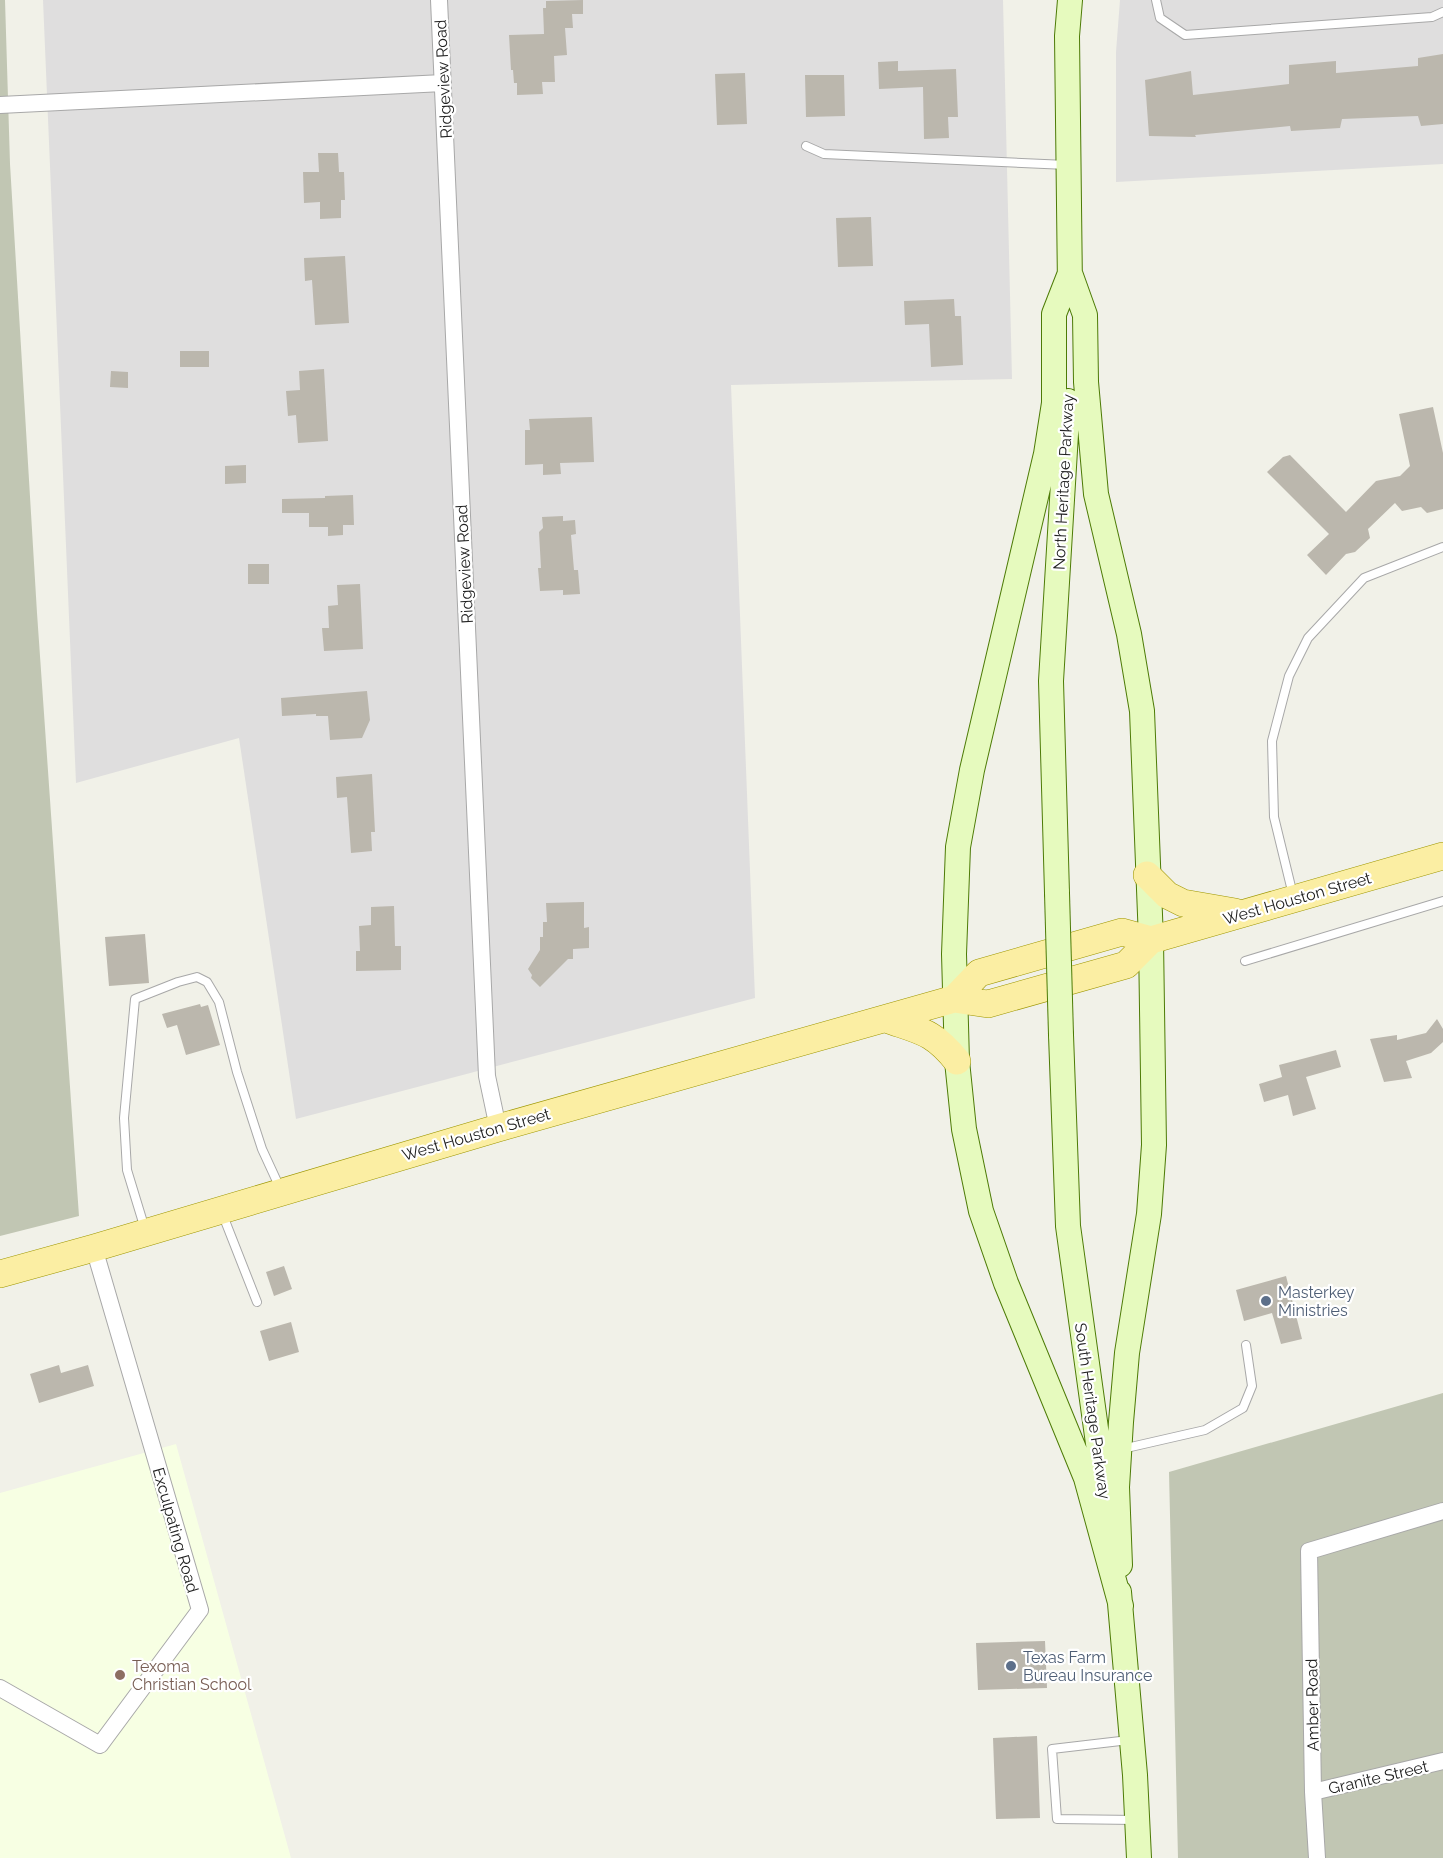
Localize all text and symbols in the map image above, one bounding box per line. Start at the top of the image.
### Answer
street label: Ridgeview Road [431,19,456,139]
street label: North Heritage Parkway [1049,393,1078,571]
street label: Ridgeview Road [452,504,477,624]
street label: West Houston Street [1221,868,1374,929]
street label: West Houston Street [400,1104,553,1165]
place label: Masterkey Ministries [1278,1283,1355,1320]
marker: Masterkey Ministries [1259,1294,1273,1308]
street label: South Heritage Parkway [1071,1322,1114,1501]
street label: Exculpating Road [149,1465,202,1595]
place label: Texas Farm Bureau Insurance [1023,1648,1152,1685]
place label: Texoma Christian School [132,1657,252,1694]
marker: Texas Farm Bureau Insurance [1004,1659,1018,1673]
street label: Amber Road [1302,1659,1323,1751]
marker: Texoma Christian School [113,1668,127,1682]
street label: Granite Street [1326,1757,1430,1798]

